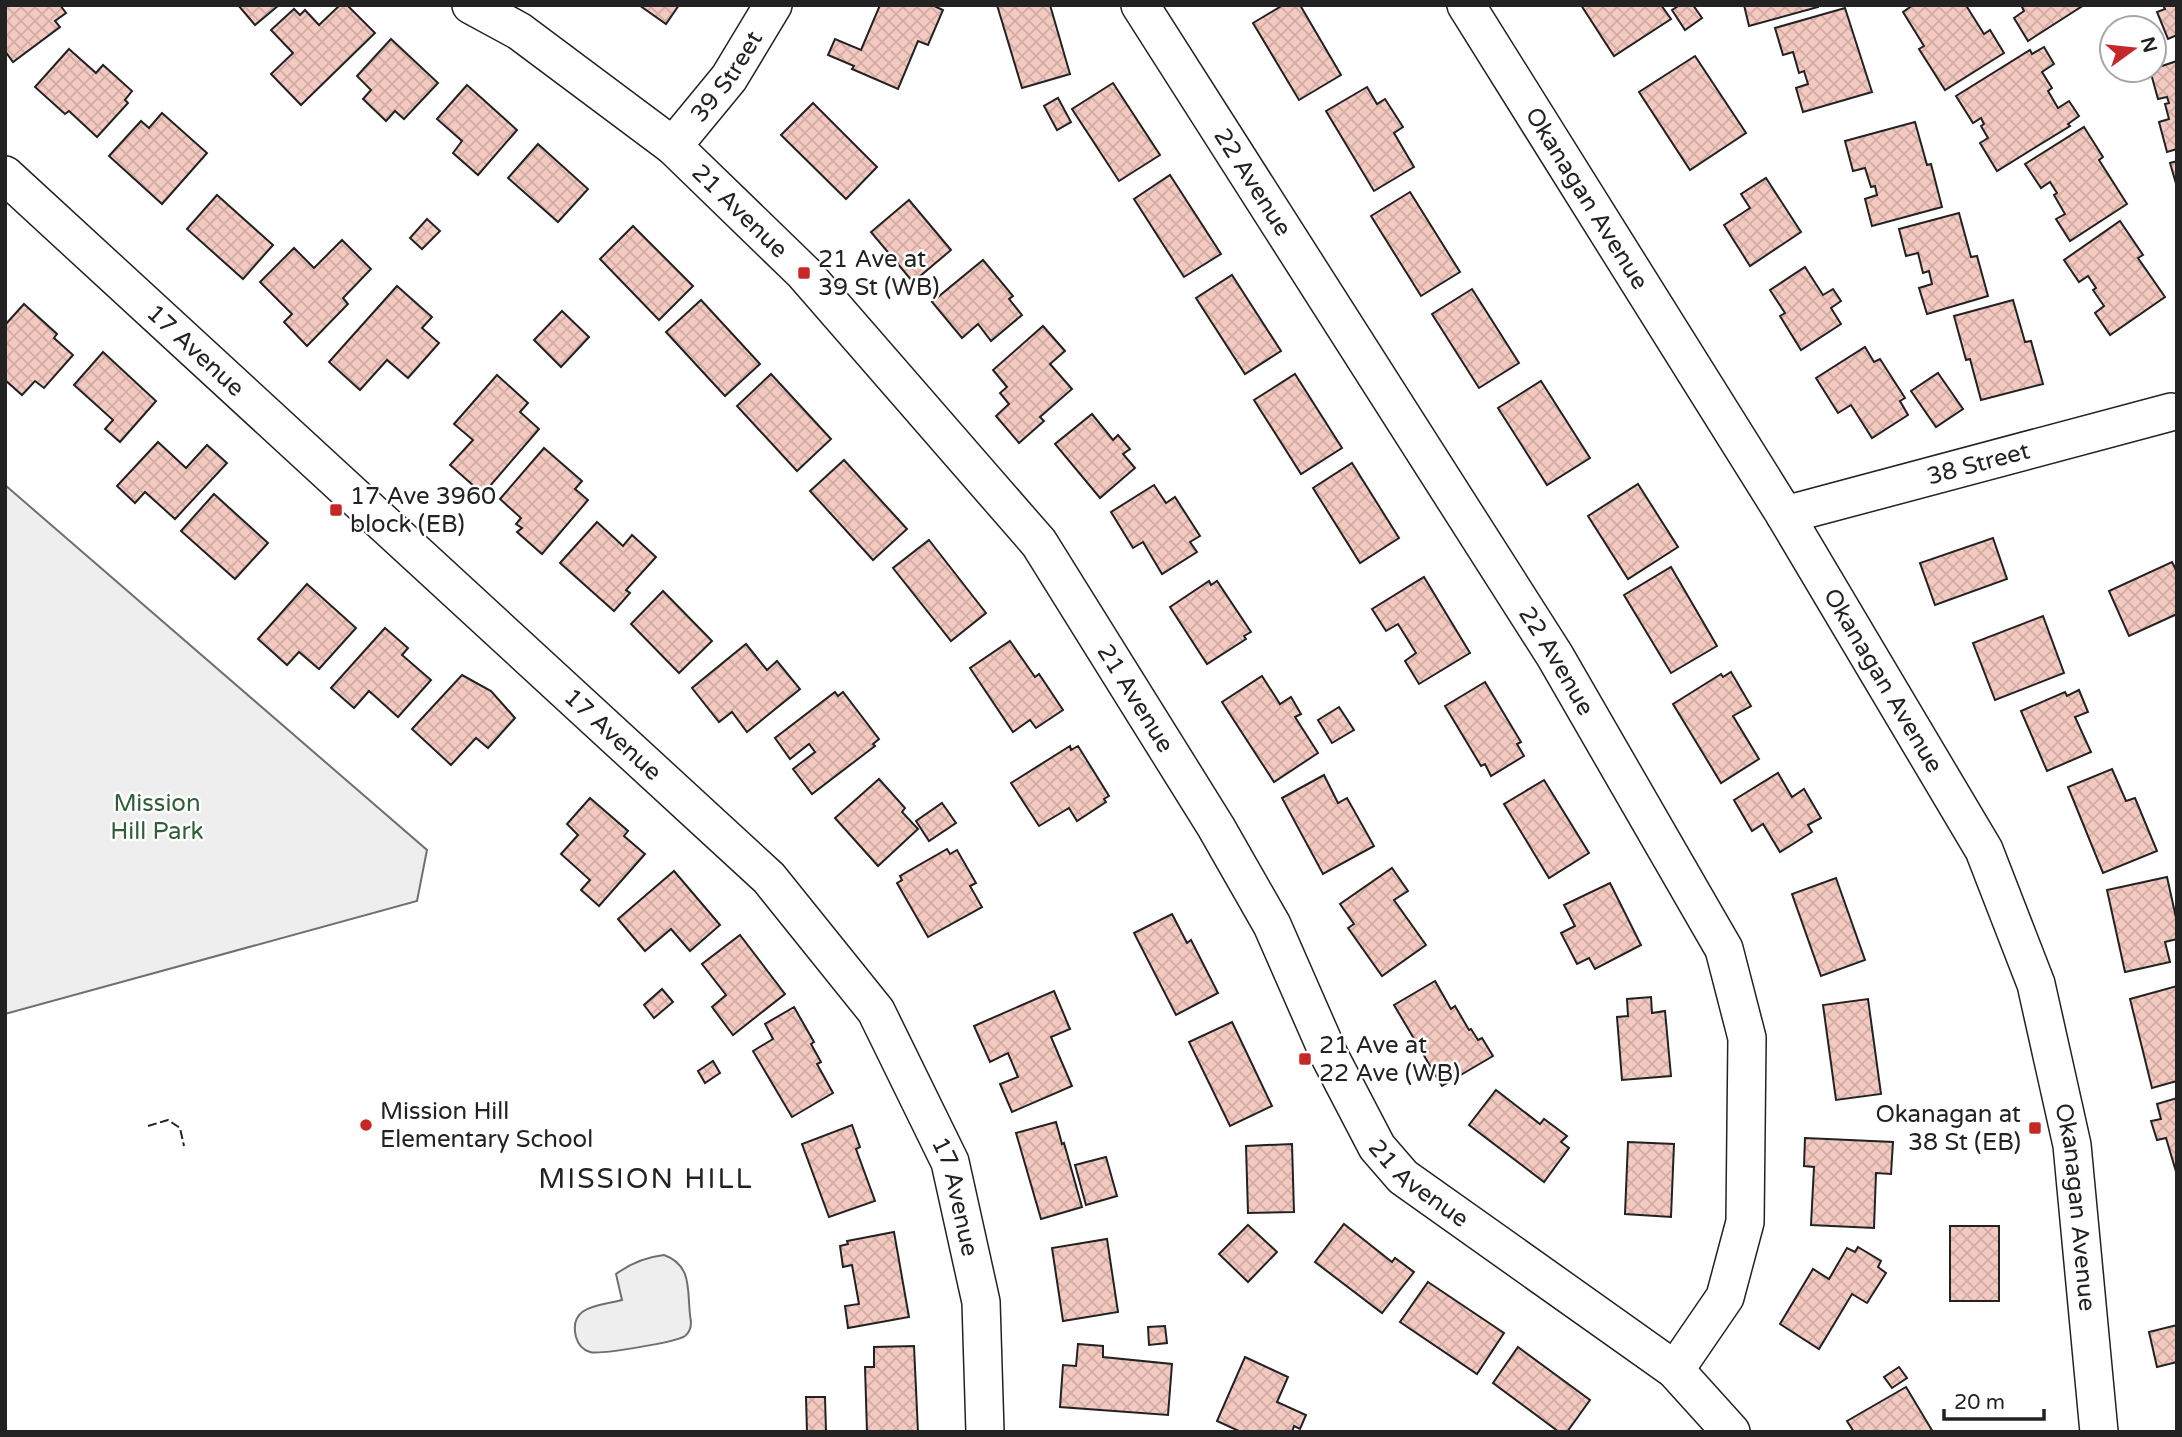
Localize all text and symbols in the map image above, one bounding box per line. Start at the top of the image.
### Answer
north arrow [2098,14,2168,84]
street label: 39 Street [684,26,768,128]
text: N [2136,35,2161,55]
street label: Okanagan Avenue [1519,102,1655,295]
street label: 22 Avenue [1208,123,1298,241]
street label: 21 Avenue [686,158,794,264]
place label: 21 Ave at 39 St (WB) [818,245,940,302]
marker: 21 Ave at 39 St (WB) [796,265,812,281]
street label: 17 Avenue [141,298,250,402]
street label: 38 Street [1924,436,2033,491]
place label: 17 Ave 3960 block (EB) [350,482,496,539]
marker: 17 Ave 3960 block (EB) [328,502,344,518]
street label: Okanagan Avenue [1817,583,1949,778]
street label: 22 Avenue [1513,601,1601,721]
street label: 21 Avenue [1091,639,1180,758]
street label: 17 Avenue [558,682,668,786]
park label: Mission Hill Park [110,789,204,846]
place label: 21 Ave at 22 Ave (WB) [1319,1031,1460,1088]
marker: 21 Ave at 22 Ave (WB) [1297,1051,1313,1067]
place label: Mission Hill Elementary School [380,1097,593,1154]
place label: Okanagan at 38 St (EB) [1875,1100,2021,1157]
street label: Okanagan Avenue [2049,1100,2102,1312]
marker: Mission Hill Elementary School [358,1117,374,1133]
marker: Okanagan at 38 St (EB) [2027,1120,2043,1136]
street label: 17 Avenue [925,1132,985,1259]
street label: 21 Avenue [1362,1133,1474,1233]
district label: MISSION HILL [538,1162,754,1196]
scale bar [1944,1378,2044,1422]
text: 20 m [1954,1390,2005,1415]

